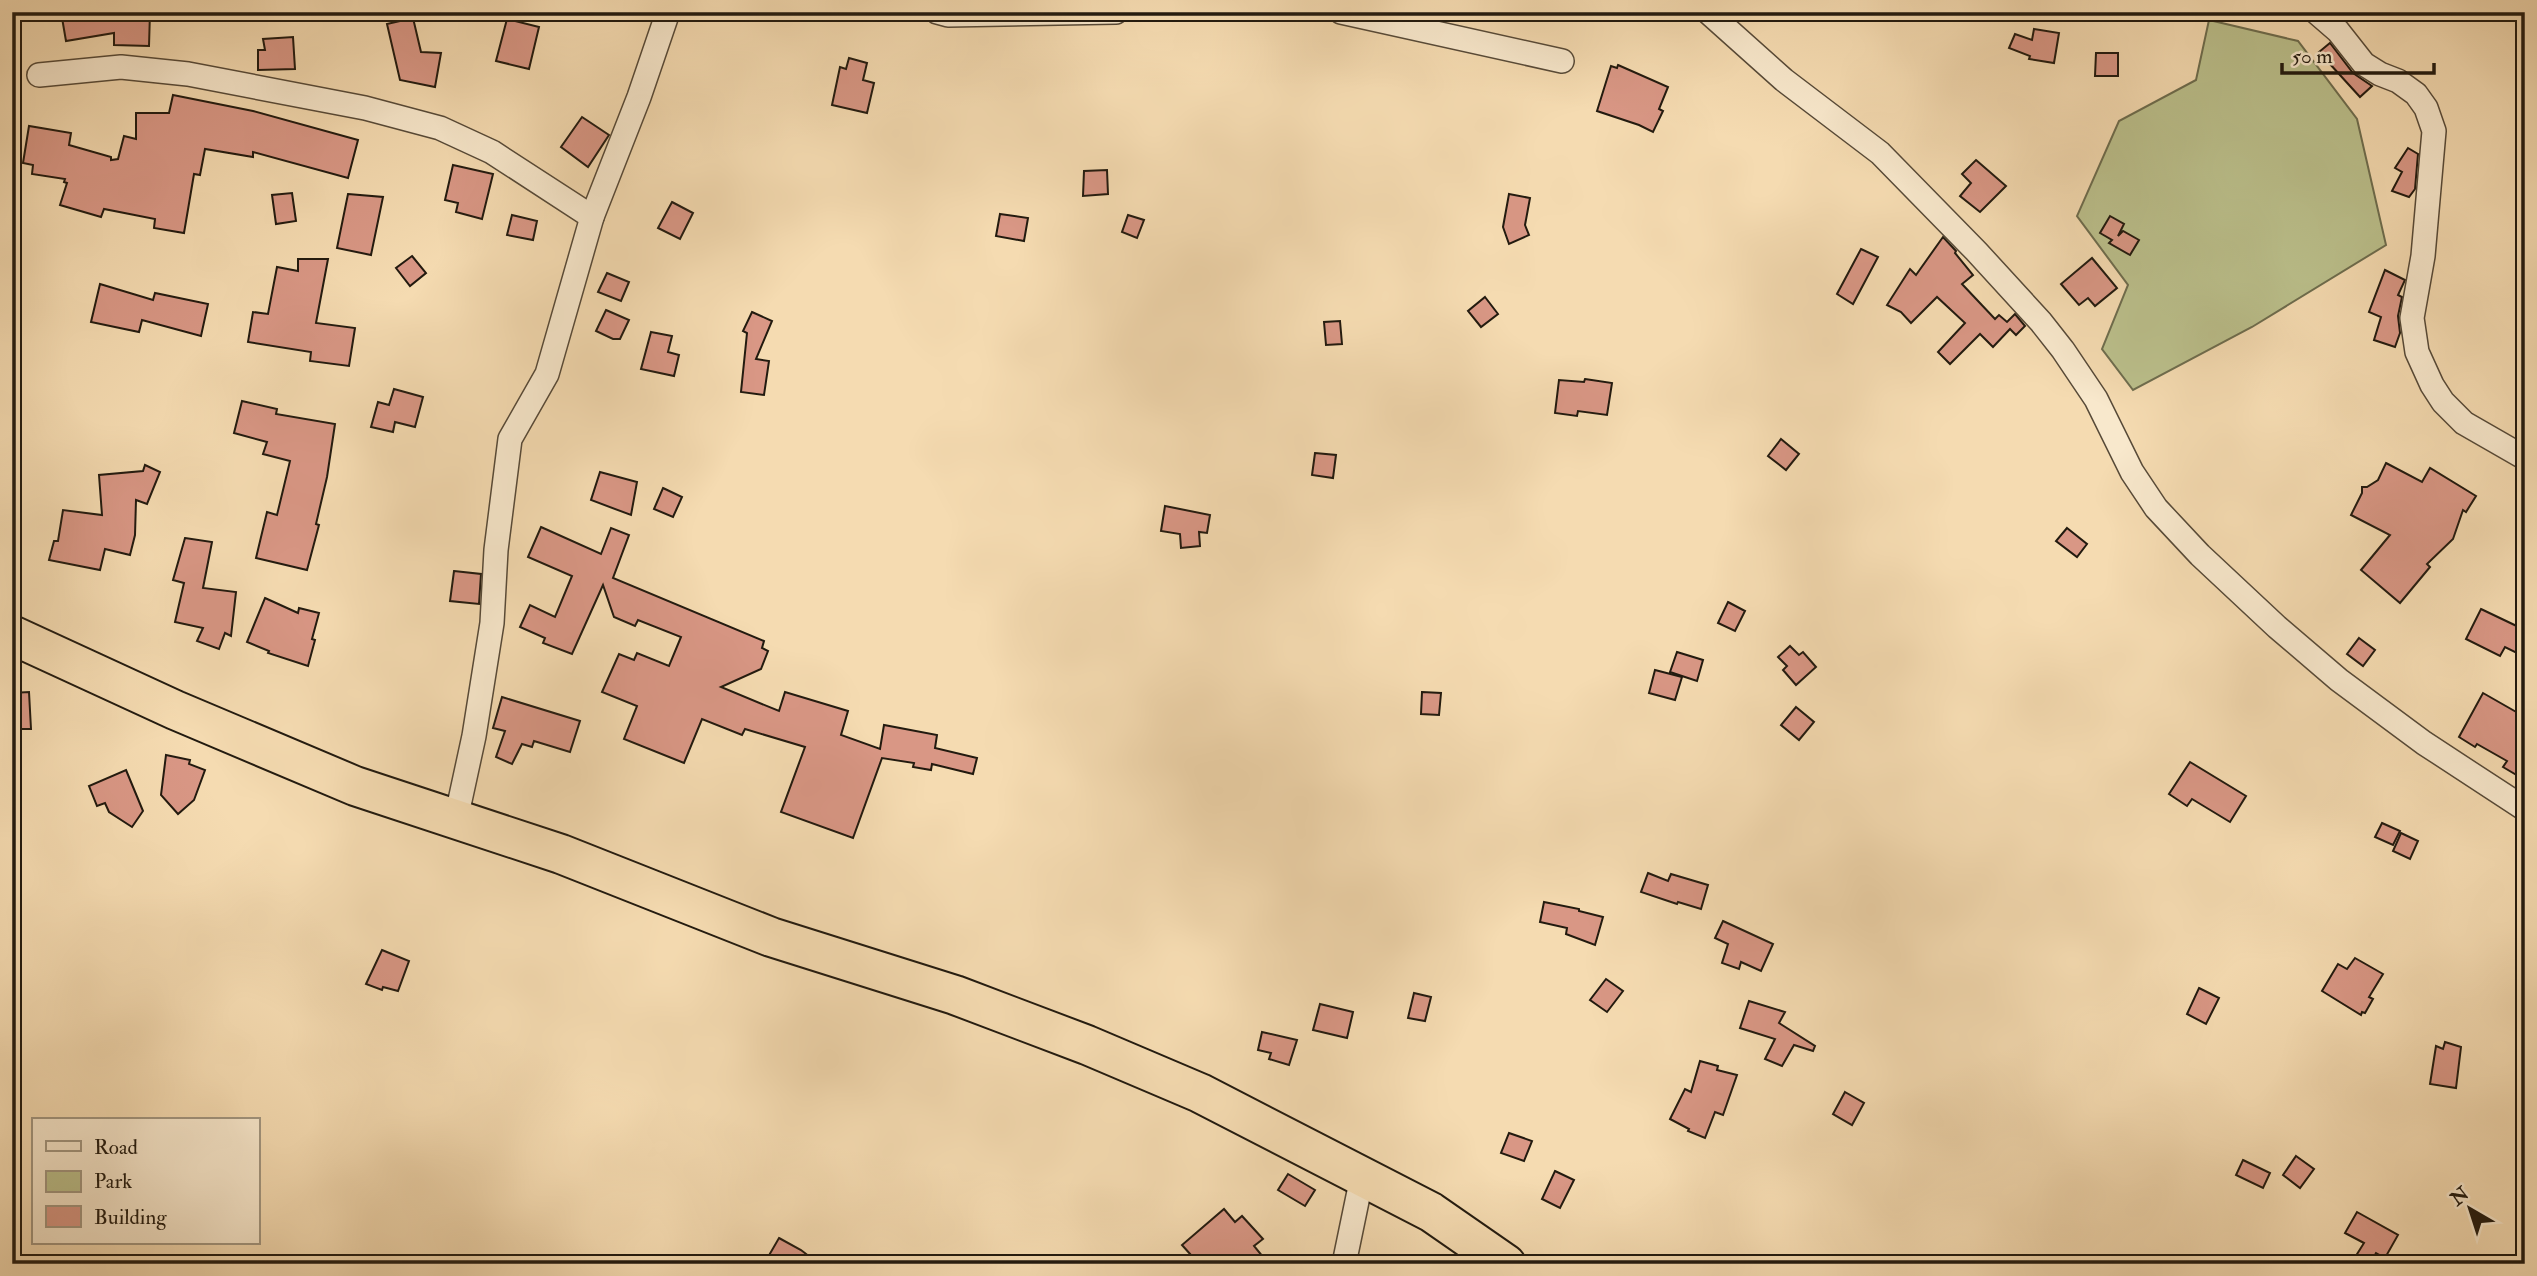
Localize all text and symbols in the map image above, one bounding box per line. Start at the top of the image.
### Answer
scale bar [2282,32,2434,76]
text: 50 m [2292,43,2333,70]
legend [32,1118,259,1244]
text: Road [94,1134,139,1161]
text: Park [94,1168,132,1195]
north arrow [2436,1174,2506,1244]
text: N [2445,1181,2475,1212]
text: Building [94,1204,167,1231]

